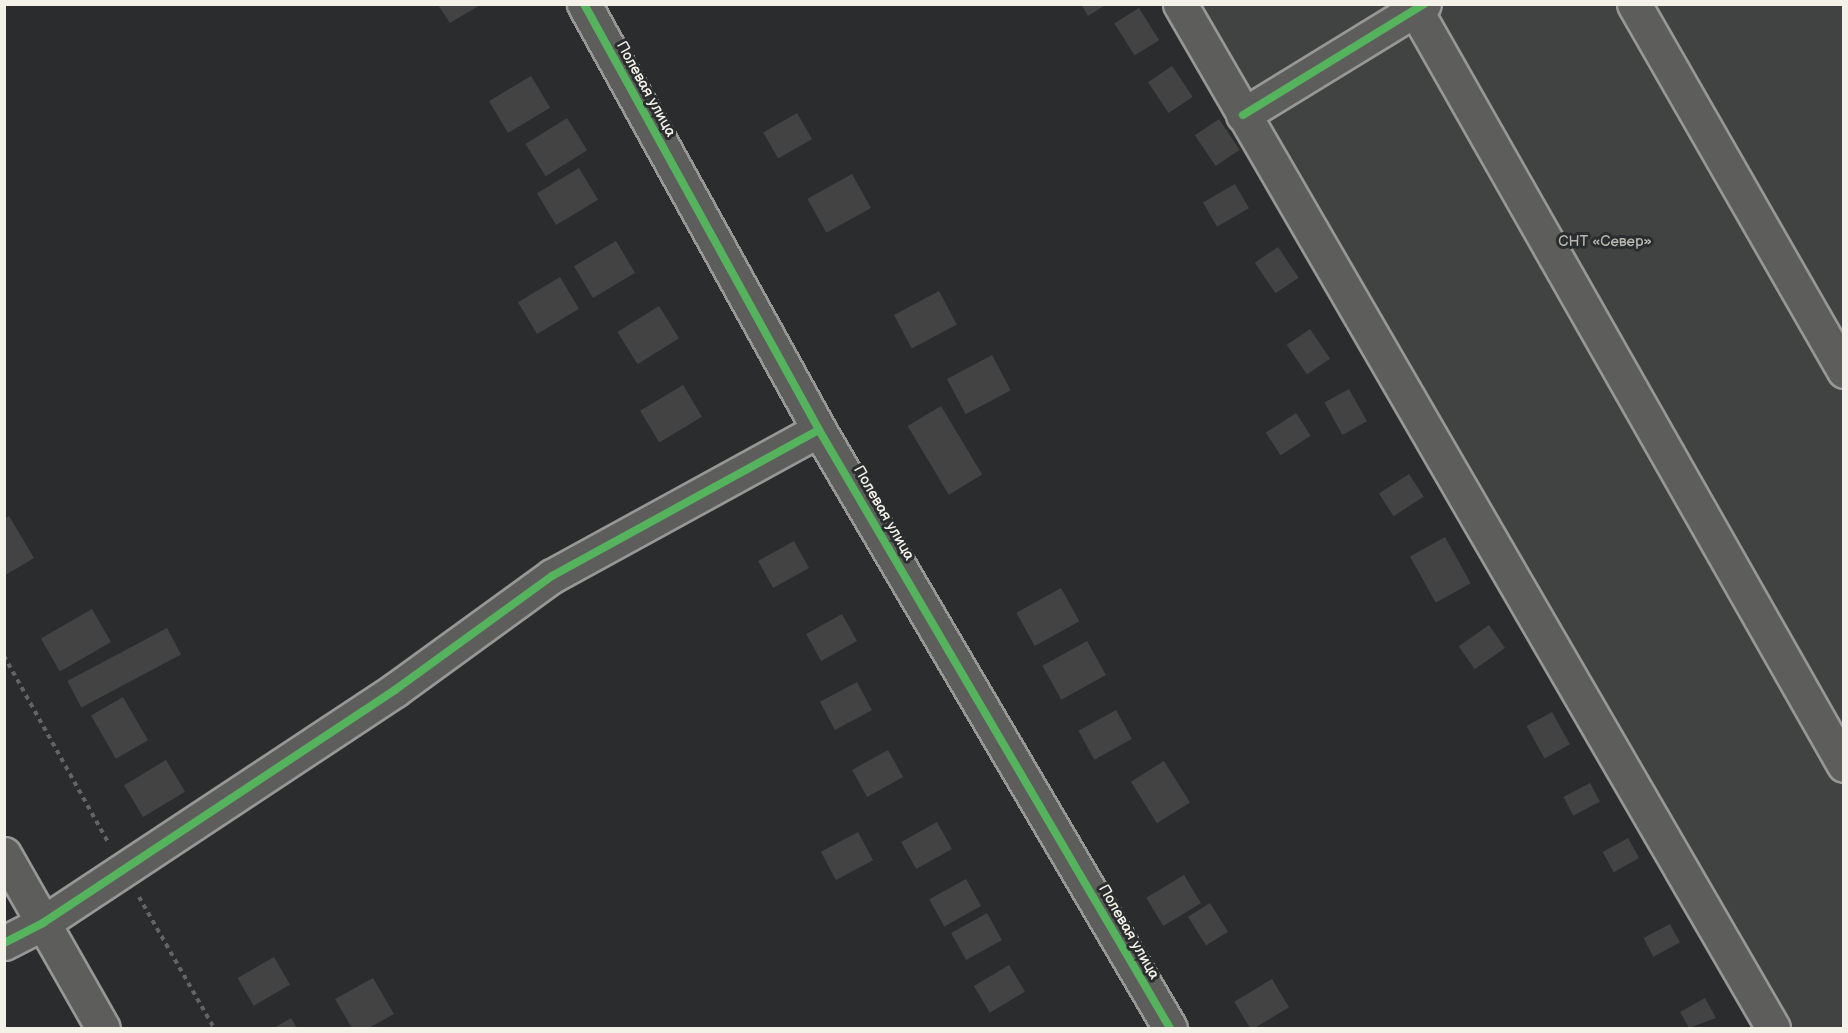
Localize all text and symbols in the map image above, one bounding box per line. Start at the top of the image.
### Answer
street label: Полевая улица [612,38,680,140]
park label: СНТ «Север» [1558,233,1652,251]
street label: Полевая улица [850,462,918,564]
street label: Полевая улица [1095,881,1163,983]

